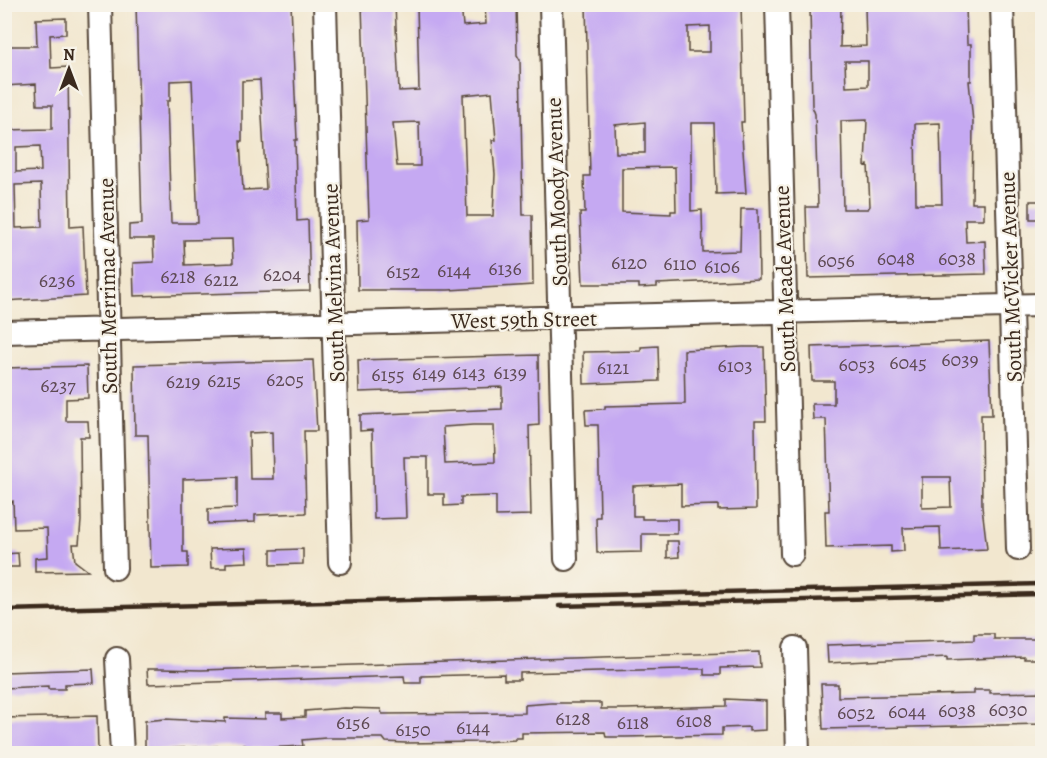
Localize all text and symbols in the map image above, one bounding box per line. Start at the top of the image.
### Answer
north arrow [39,39,99,99]
text: N [63,44,75,66]
street label: South Moody Avenue [539,97,575,287]
street label: South McVicker Avenue [992,171,1030,383]
street label: South Merrimac Avenue [91,178,125,394]
street label: South Melvina Avenue [316,183,352,383]
street label: South Meade Avenue [767,185,803,373]
house number: 6048 [877,245,915,272]
house number: 6038 [938,245,976,272]
house number: 6056 [817,247,855,274]
house number: 6120 [611,249,647,276]
house number: 6110 [663,250,697,277]
house number: 6106 [704,253,740,280]
house number: 6136 [488,255,522,282]
house number: 6144 [437,257,471,284]
house number: 6152 [386,258,421,285]
house number: 6204 [263,261,301,288]
house number: 6218 [160,263,196,290]
house number: 6212 [203,266,239,293]
house number: 6236 [39,267,75,294]
street label: West 59th Street [450,304,597,336]
house number: 6039 [941,346,979,373]
house number: 6045 [889,349,927,376]
house number: 6053 [839,351,875,378]
house number: 6103 [717,352,753,379]
house number: 6121 [597,354,629,381]
house number: 6143 [452,359,486,386]
house number: 6139 [493,359,527,386]
house number: 6149 [412,360,446,387]
house number: 6155 [371,361,405,388]
house number: 6205 [266,366,304,393]
house number: 6215 [207,367,241,394]
house number: 6219 [166,368,200,395]
house number: 6237 [40,372,76,399]
house number: 6030 [989,696,1027,723]
house number: 6038 [938,697,976,724]
house number: 6044 [888,698,926,725]
house number: 6052 [837,699,876,726]
house number: 6128 [555,705,591,732]
house number: 6108 [676,707,712,734]
house number: 6156 [336,709,370,736]
house number: 6118 [617,709,649,736]
house number: 6144 [456,714,490,741]
house number: 6150 [395,716,431,743]

